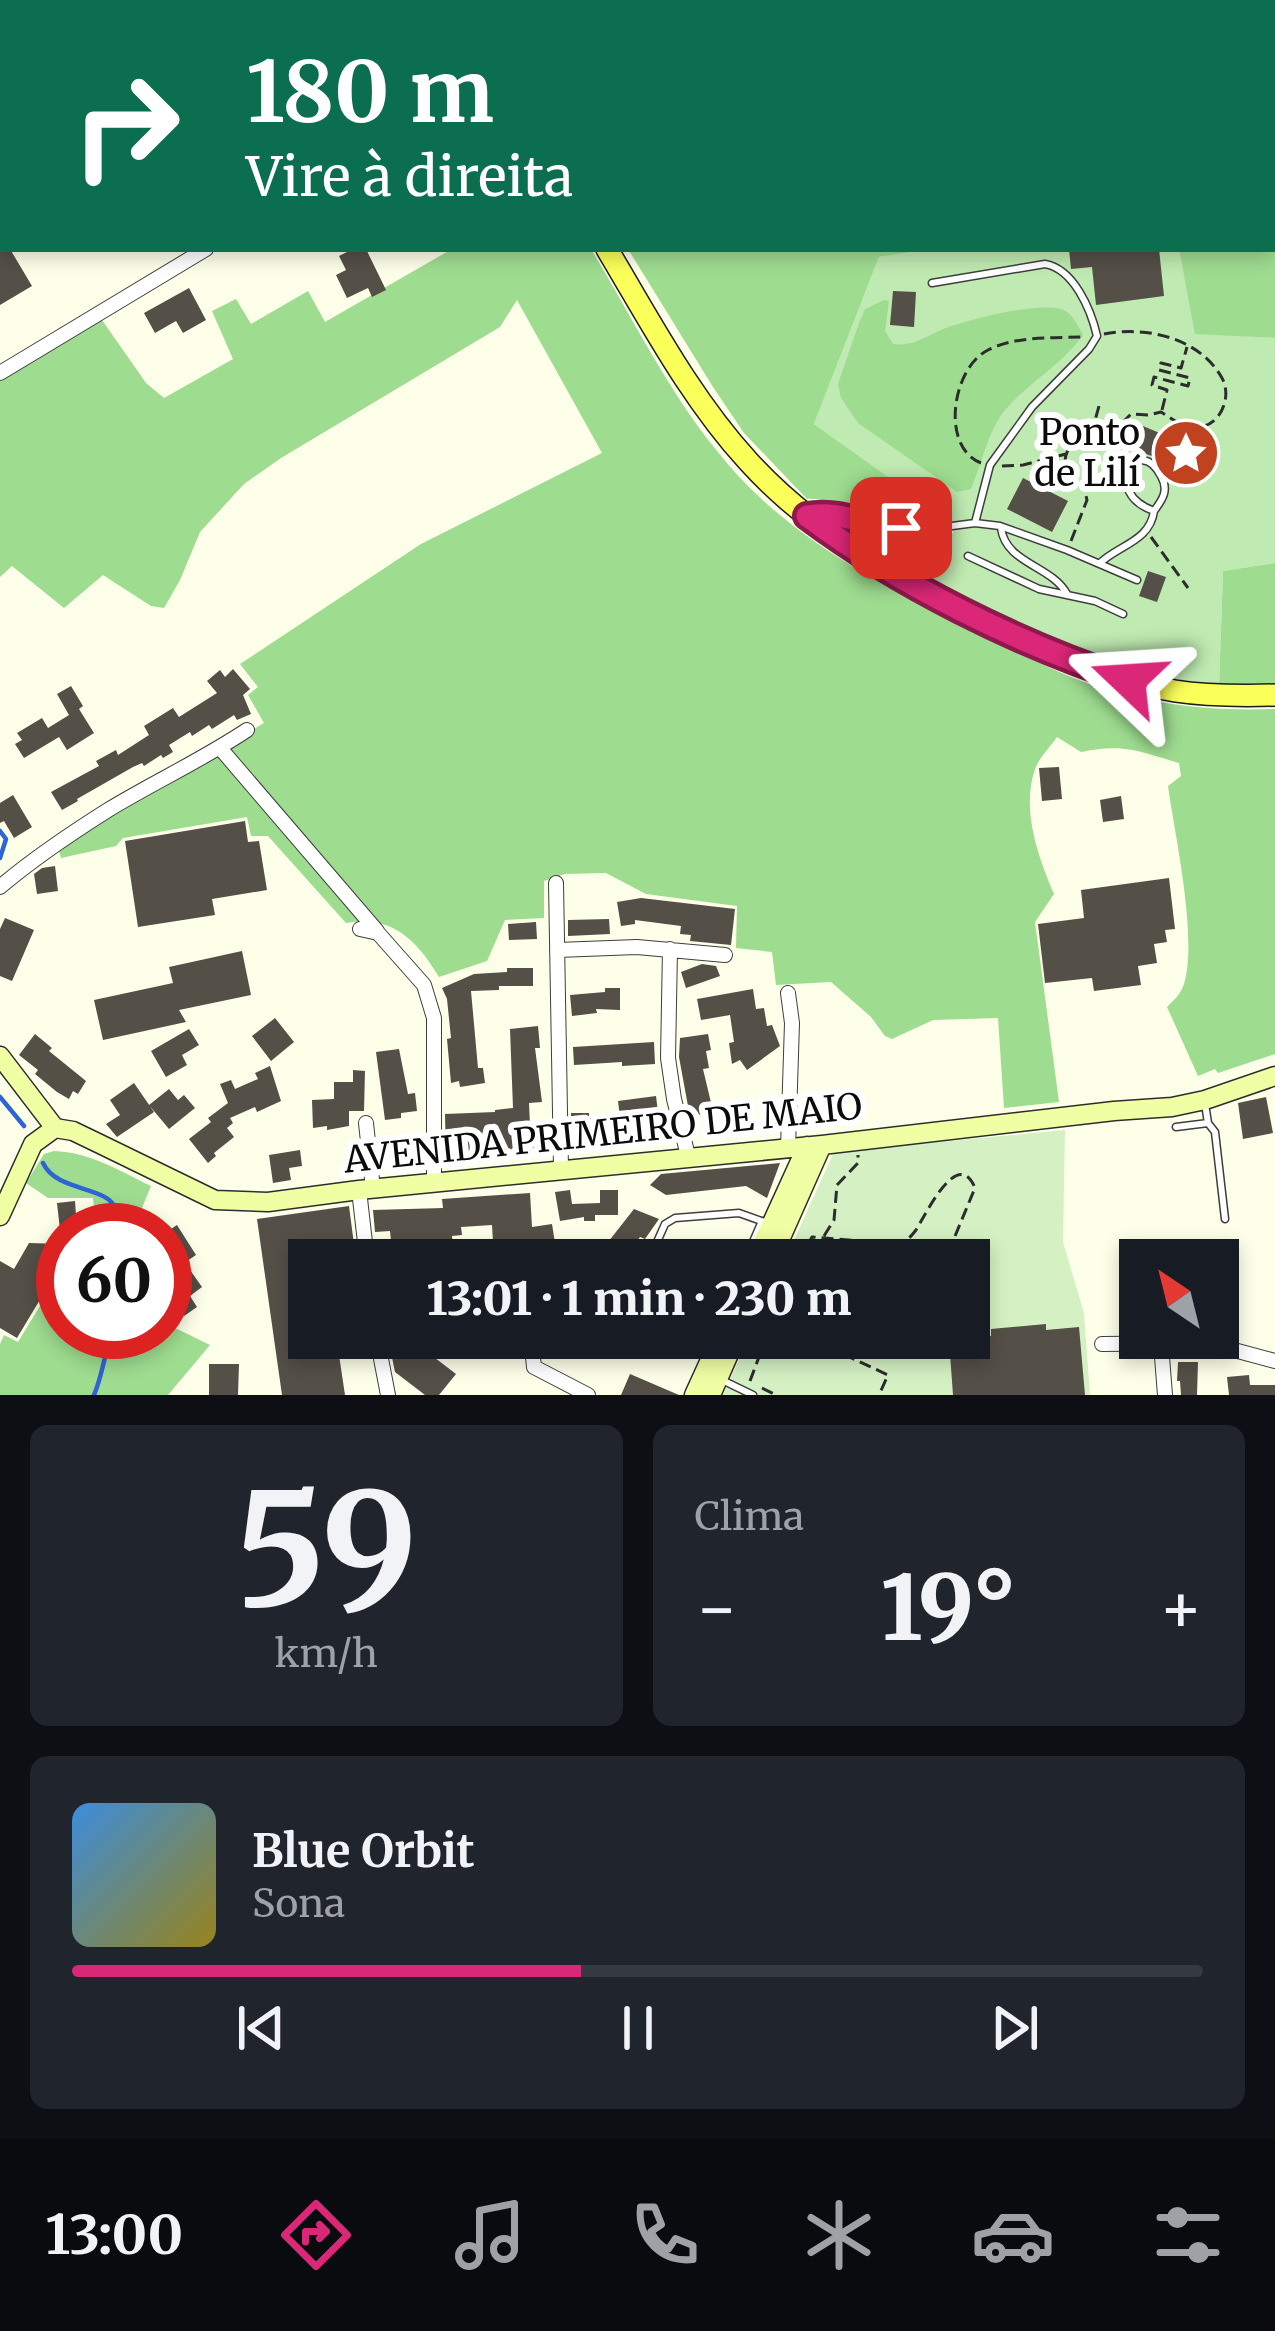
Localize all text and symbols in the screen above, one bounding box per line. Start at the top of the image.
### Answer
text: 180 m [246,39,494,145]
icon: right [48,48,204,204]
text: Vire à direita [246,143,573,211]
place label: Ponto de Lilí [1034,410,1141,496]
place icon: Ponto de Lilí [1151,418,1221,488]
pin [850,477,952,579]
icon: arrive [868,495,934,561]
position arrow [1065,617,1191,743]
street label: AVENIDA PRIMEIRO DE MAIO [341,1083,864,1183]
speed limit sign: 60 [36,1203,192,1359]
north arrow [1119,1239,1239,1359]
map controls [1119,1239,1239,1359]
text: 13:01 · 1 min · 230 m [427,1271,852,1327]
text: 59 [235,1452,418,1649]
text: Clima [695,1492,804,1541]
text: 19° [881,1551,1017,1665]
text: − [695,1567,739,1650]
text: + [1159,1567,1203,1650]
text: km/h [275,1629,378,1678]
text: Blue Orbit [252,1823,475,1879]
text: Sona [252,1879,345,1928]
icon: previous [228,1995,294,2061]
icon: pause [605,1995,671,2061]
icon: next [982,1995,1048,2061]
icon: directions [274,2193,358,2277]
icon: music [448,2193,532,2277]
icon: phone [623,2193,707,2277]
icon: climate [797,2193,881,2277]
icon: car [971,2193,1055,2277]
icon: filters [1146,2193,1230,2277]
text: 13:00 [45,2201,183,2269]

